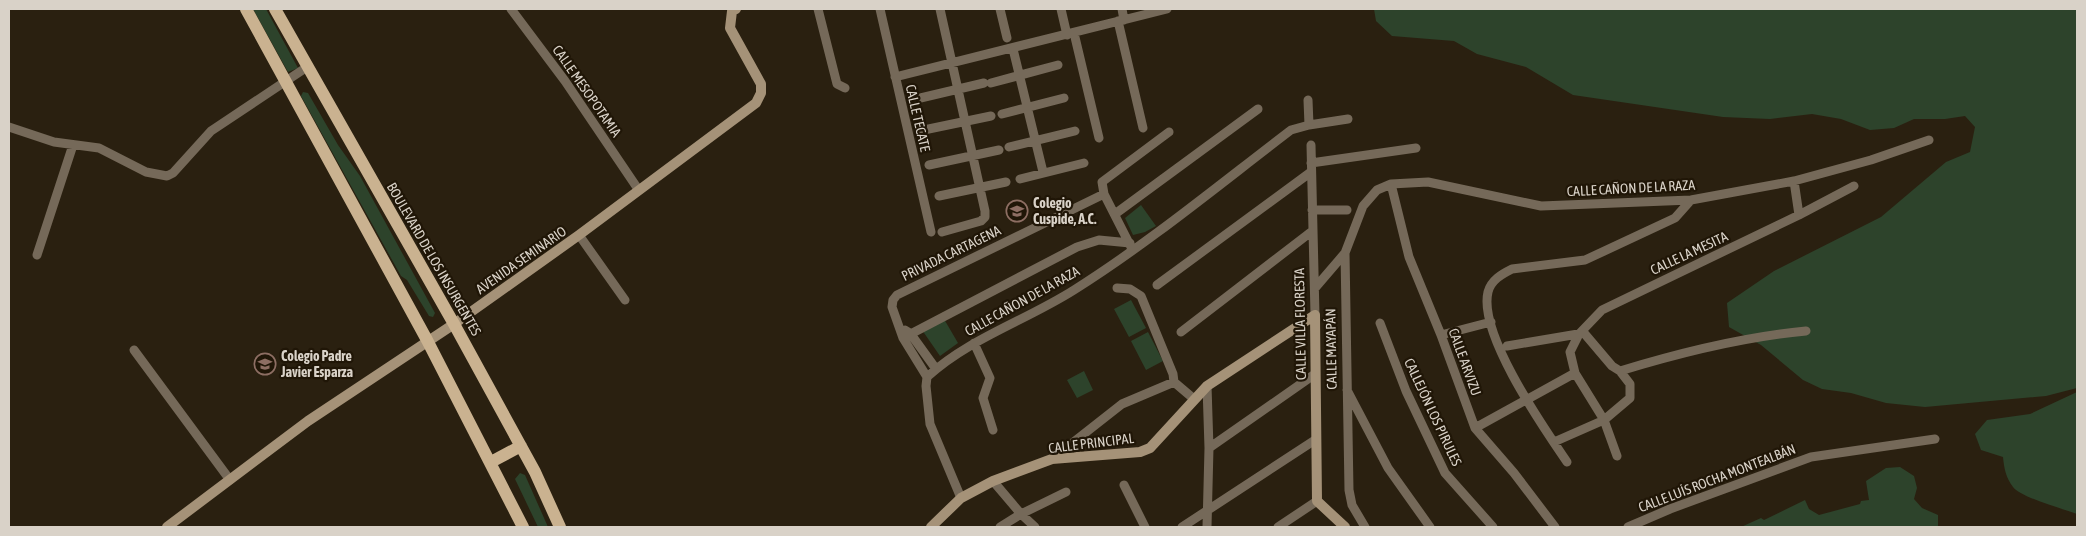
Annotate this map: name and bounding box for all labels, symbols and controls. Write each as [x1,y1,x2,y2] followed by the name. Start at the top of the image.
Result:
[549,42,625,140] street label: CALLE MESOPOTAMIA
[902,83,934,153] street label: CALLE TECATE
[1566,177,1696,199] street label: CALLE CAÑON DE LA RAZA
[384,180,484,338] street label: BOULEVARD DE LOS INSURGENTES
[1033,195,1097,227] place label: Colegio Cuspide, A.C.
[1005,199,1029,223] school or university icon: Colegio Cuspide, A.C.
[899,222,1003,284] street label: PRIVADA CARTAGENA
[473,223,569,297] street label: AVENIDA SEMINARIO
[1648,228,1730,278] street label: CALLE LA MESITA
[962,263,1082,339] street label: CALLE CAÑON DE LA RAZA
[1291,268,1309,380] street label: CALLE VILLA FLORESTA
[1322,308,1340,390] street label: CALLE MAYAPÁN
[1445,326,1485,398] street label: CALLE ARVIZU
[280,348,354,380] place label: Colegio Padre Javier Esparza
[253,352,277,376] school or university icon: Colegio Padre Javier Esparza
[1401,356,1465,468] street label: CALLEJÓN LOS PIRULES
[1047,430,1135,456] street label: CALLE PRINCIPAL
[1636,441,1798,515] street label: CALLE LUÍS ROCHA MONTEALBÁN

